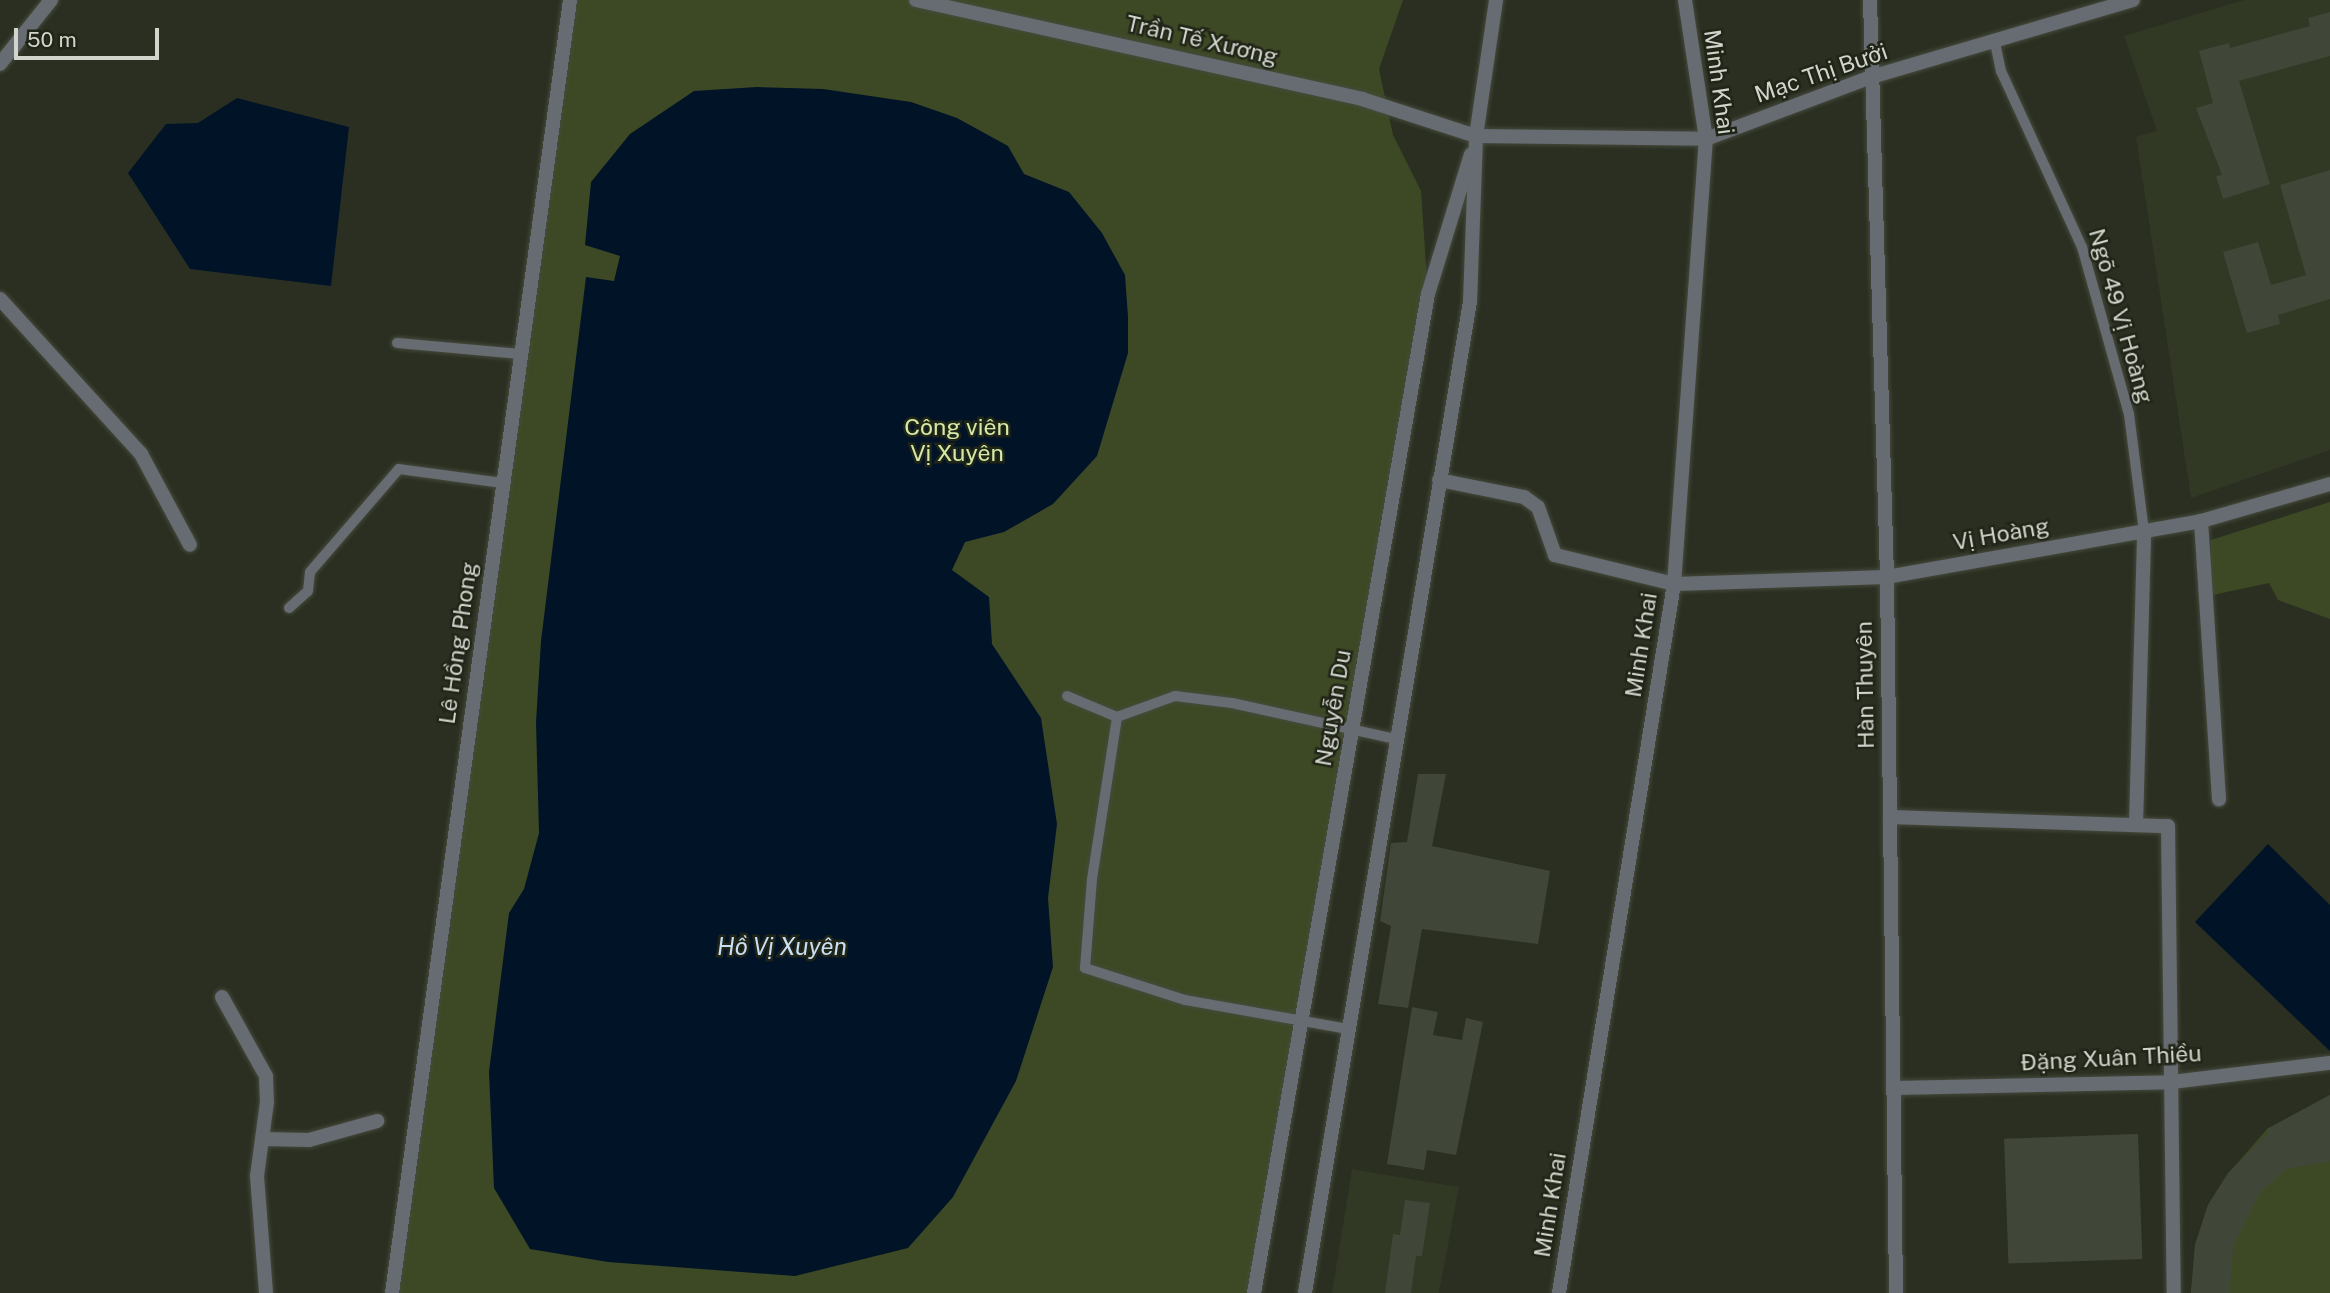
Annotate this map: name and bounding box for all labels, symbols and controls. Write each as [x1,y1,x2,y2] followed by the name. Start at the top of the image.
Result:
[1123,9,1281,71] street label: Trần Tế Xương
[18,14,163,58] scale bar
[27,27,77,52] text: 50 m
[1698,28,1740,136] street label: Minh Khai
[1751,37,1891,109] street label: Mạc Thị Bưởi
[2083,225,2159,407] street label: Ngõ 49 Vị Hoàng
[904,413,1010,467] park label: Công viên Vị Xuyên
[1951,512,2051,556] street label: Vị Hoàng
[433,560,483,726] street label: Lê Hồng Phong
[1619,591,1663,699] street label: Minh Khai
[1850,621,1880,749] street label: Hàn Thuyên
[1309,648,1357,768] street label: Nguyễn Du
[717,933,847,961] water label: Hồ Vị Xuyên
[2020,1039,2202,1077] street label: Đặng Xuân Thiều
[1528,1151,1572,1259] street label: Minh Khai

